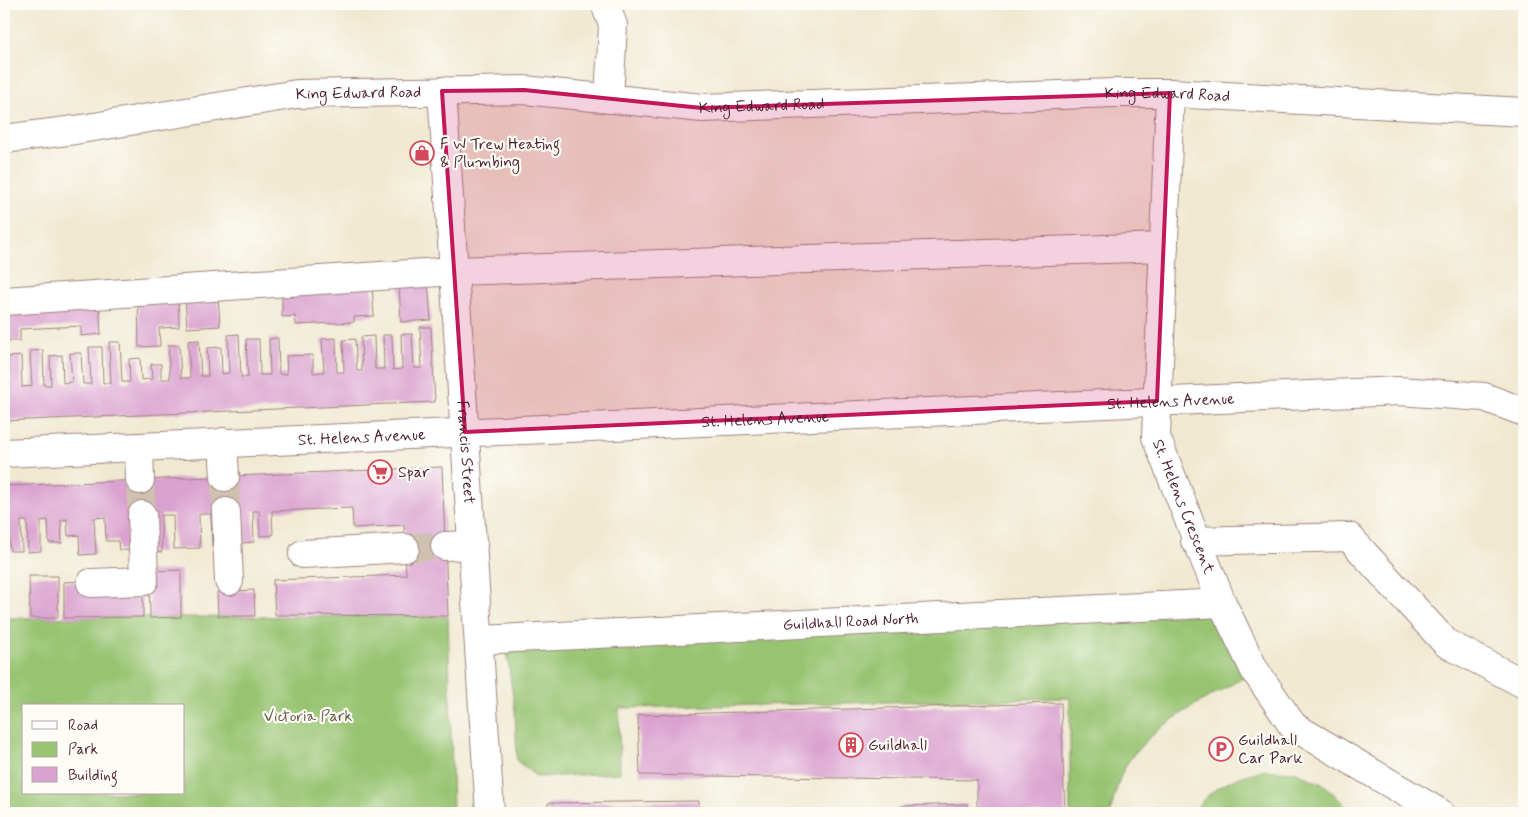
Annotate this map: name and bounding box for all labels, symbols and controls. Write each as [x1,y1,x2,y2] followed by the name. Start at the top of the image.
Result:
[296,81,422,105] street label: King Edward Road
[1104,82,1231,107] street label: King Edward Road
[698,93,825,119] street label: King Edward Road
[440,134,560,174] place label: F W Trew Heating & Plumbing
[409,140,435,166] shop icon: F W Trew Heating & Plumbing
[1107,388,1236,414] street label: St. Helens Avenue
[452,400,480,505] street label: Francis Street
[701,406,830,432] street label: St. Helens Avenue
[297,424,426,450] street label: St. Helens Avenue
[1147,436,1220,577] street label: St. Helens Crescent
[367,459,393,485] supermarket icon: Spar
[398,462,430,483] place label: Spar
[782,608,919,635] street label: Guildhall Road North
[22,704,185,794] legend
[264,706,352,727] park label: Victoria Park
[68,716,98,736] text: Road
[1238,730,1303,769] place label: Guildhall Car Park
[838,732,864,758] building icon: Guildhall
[868,735,927,756] place label: Guildhall
[1208,736,1234,762] parking icon: Guildhall Car Park
[68,740,98,760] text: Park
[68,766,118,787] text: Building

